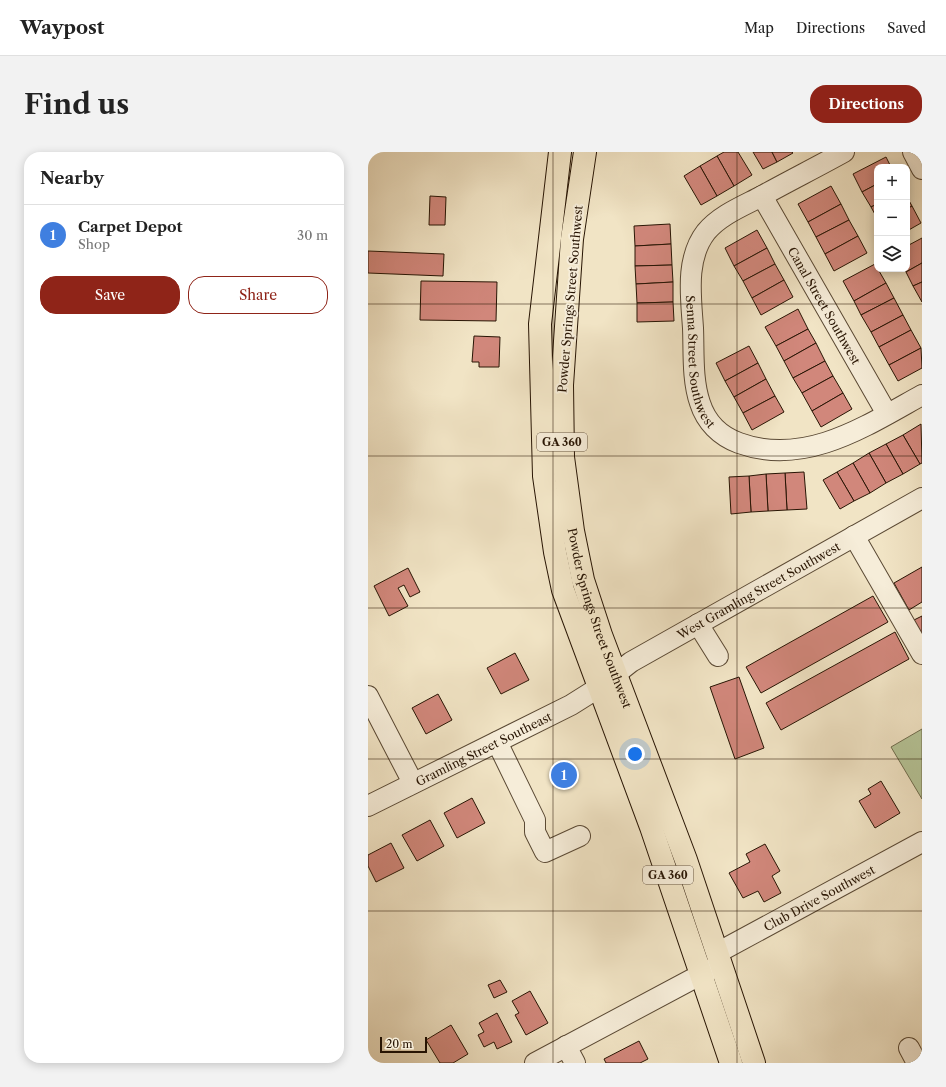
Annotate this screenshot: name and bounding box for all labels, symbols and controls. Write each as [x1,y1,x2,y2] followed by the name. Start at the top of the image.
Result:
[20,16,104,39] text: Waypost
[744,19,774,37] text: Map
[796,19,865,37] text: Directions
[887,19,926,37] text: Saved
[810,85,922,123] button: Directions
[24,87,129,121] text: Find us
[874,164,910,272] map controls
[874,164,910,200] button: +
[40,168,104,188] text: Nearby
[874,200,910,236] button: −
[554,204,586,393] street label: Powder Springs Street Southwest
[78,217,183,236] text: Carpet Depot
[50,227,56,243] text: 1
[297,227,328,243] text: 30 m
[78,236,110,252] text: Shop
[874,236,910,272] button: layers
[785,244,865,367] street label: Canal Street Southwest
[40,276,180,314] button: Save
[188,276,328,314] button: Share
[683,295,719,431] street label: Senna Street Southwest
[537,433,587,451] road number: GA 360
[565,526,636,711] street label: Powder Springs Street Southwest
[674,538,843,642] street label: West Gramling Street Southwest
[413,708,555,789] street label: Gramling Street Southeast
[625,744,645,764] your location
[551,760,577,790] pin: 1
[761,861,878,934] street label: Club Drive Southwest
[643,866,693,884] road number: GA 360
[380,1035,427,1054] scale bar
[386,1037,412,1051] text: 20 m

